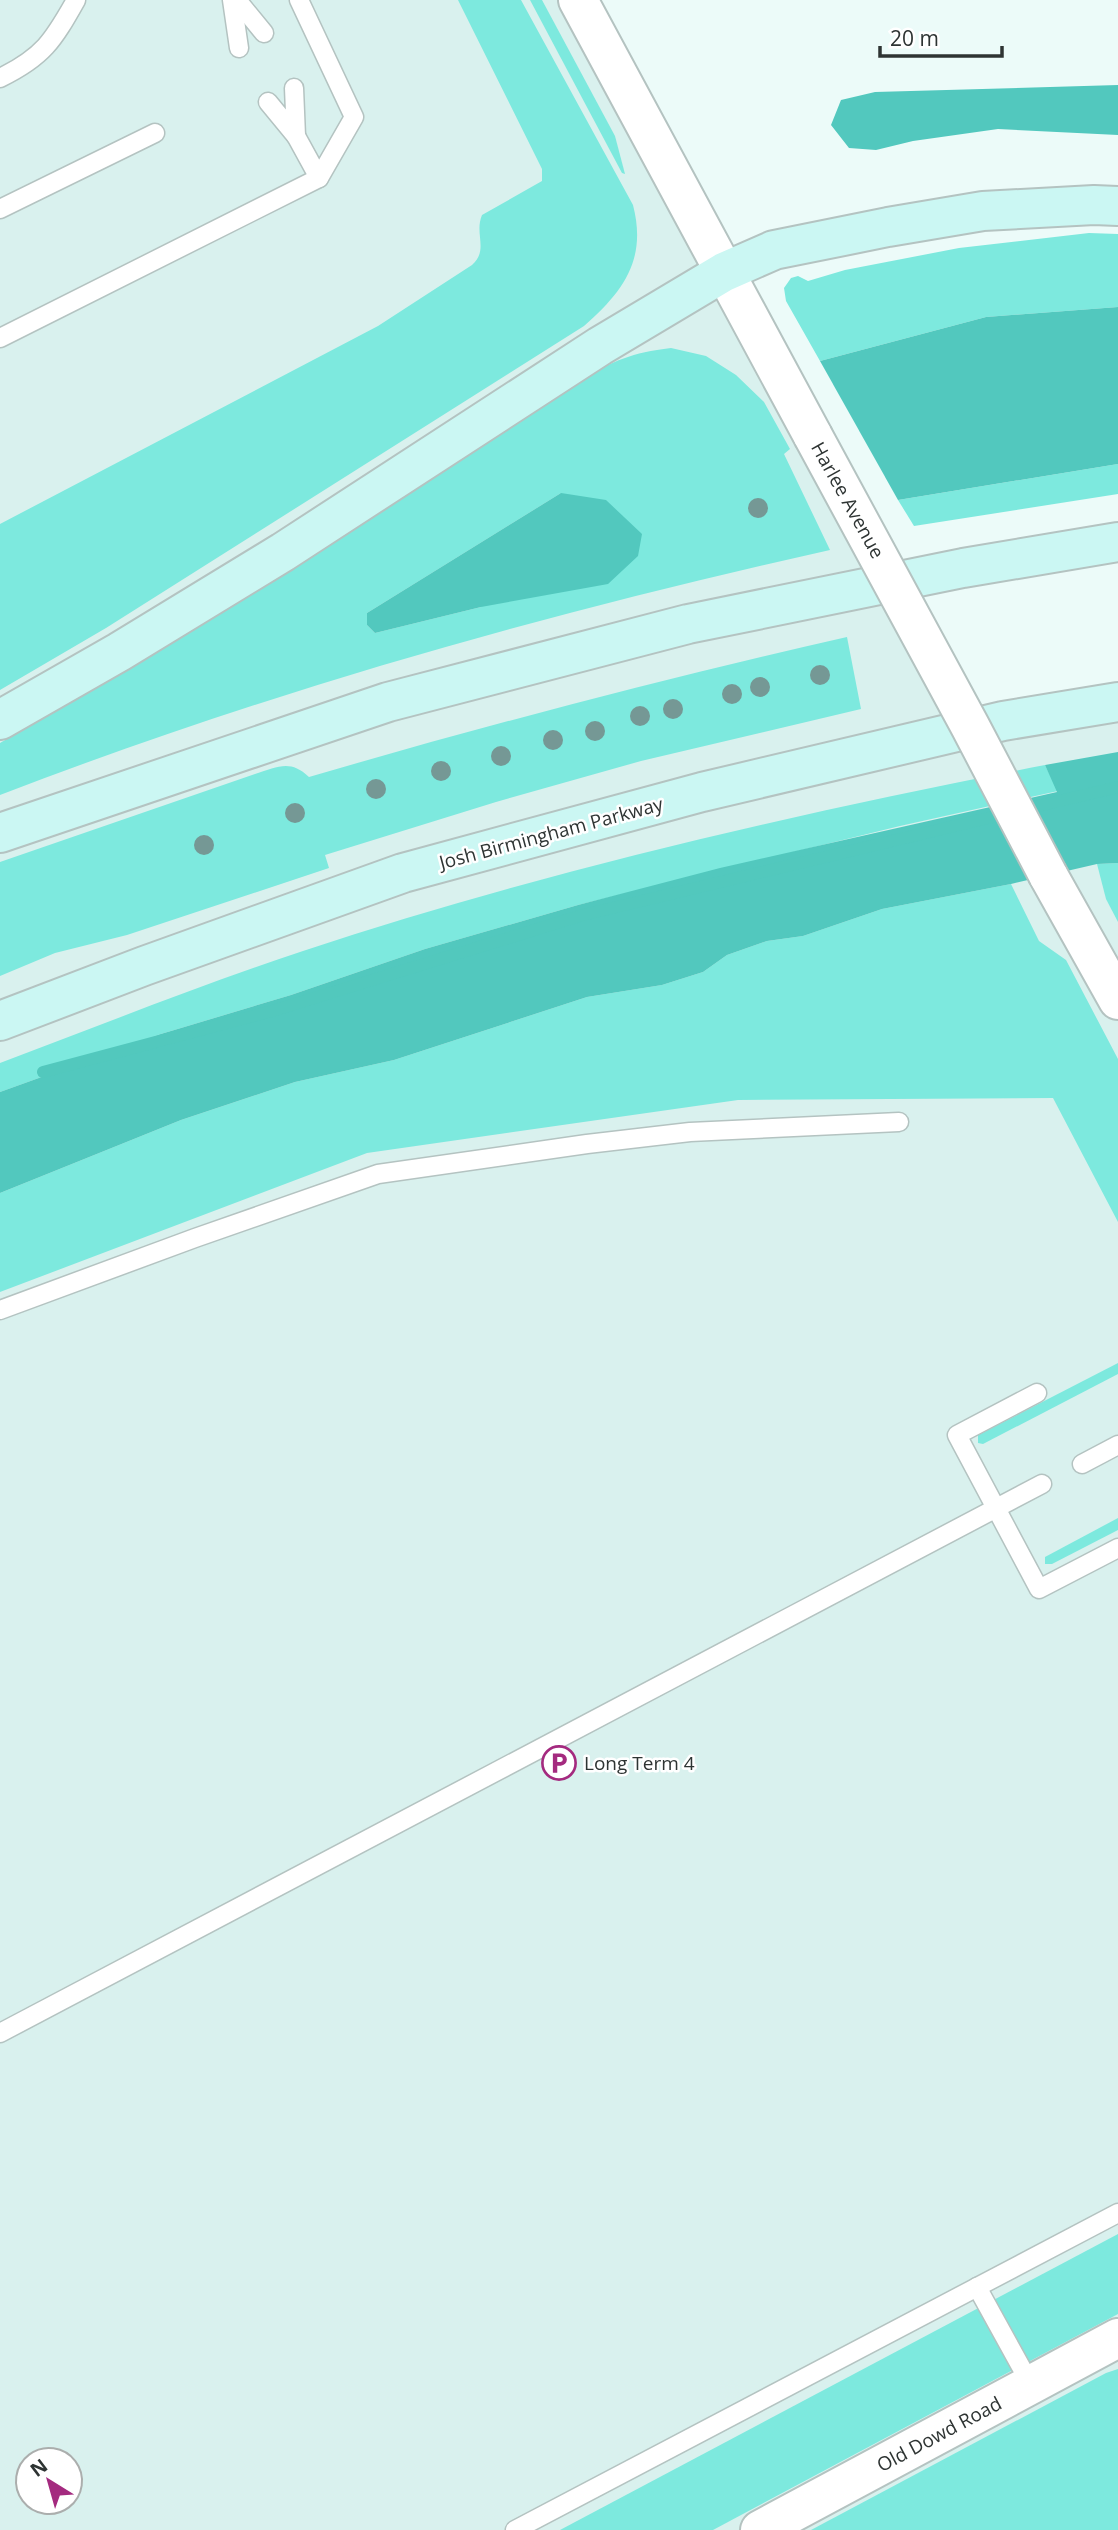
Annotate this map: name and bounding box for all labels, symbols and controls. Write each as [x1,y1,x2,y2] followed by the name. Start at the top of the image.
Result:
[880,14,1002,58] scale bar
[890,24,939,52] text: 20 m
[805,437,891,563] street label: Harlee Avenue
[434,790,666,876] street label: Josh Birmingham Parkway
[540,1744,578,1782] parking icon: Long Term 4
[584,1750,695,1776] place label: Long Term 4
[872,2390,1006,2478] street label: Old Dowd Road
[14,2446,84,2516] north arrow
[25,2452,53,2482] text: N

